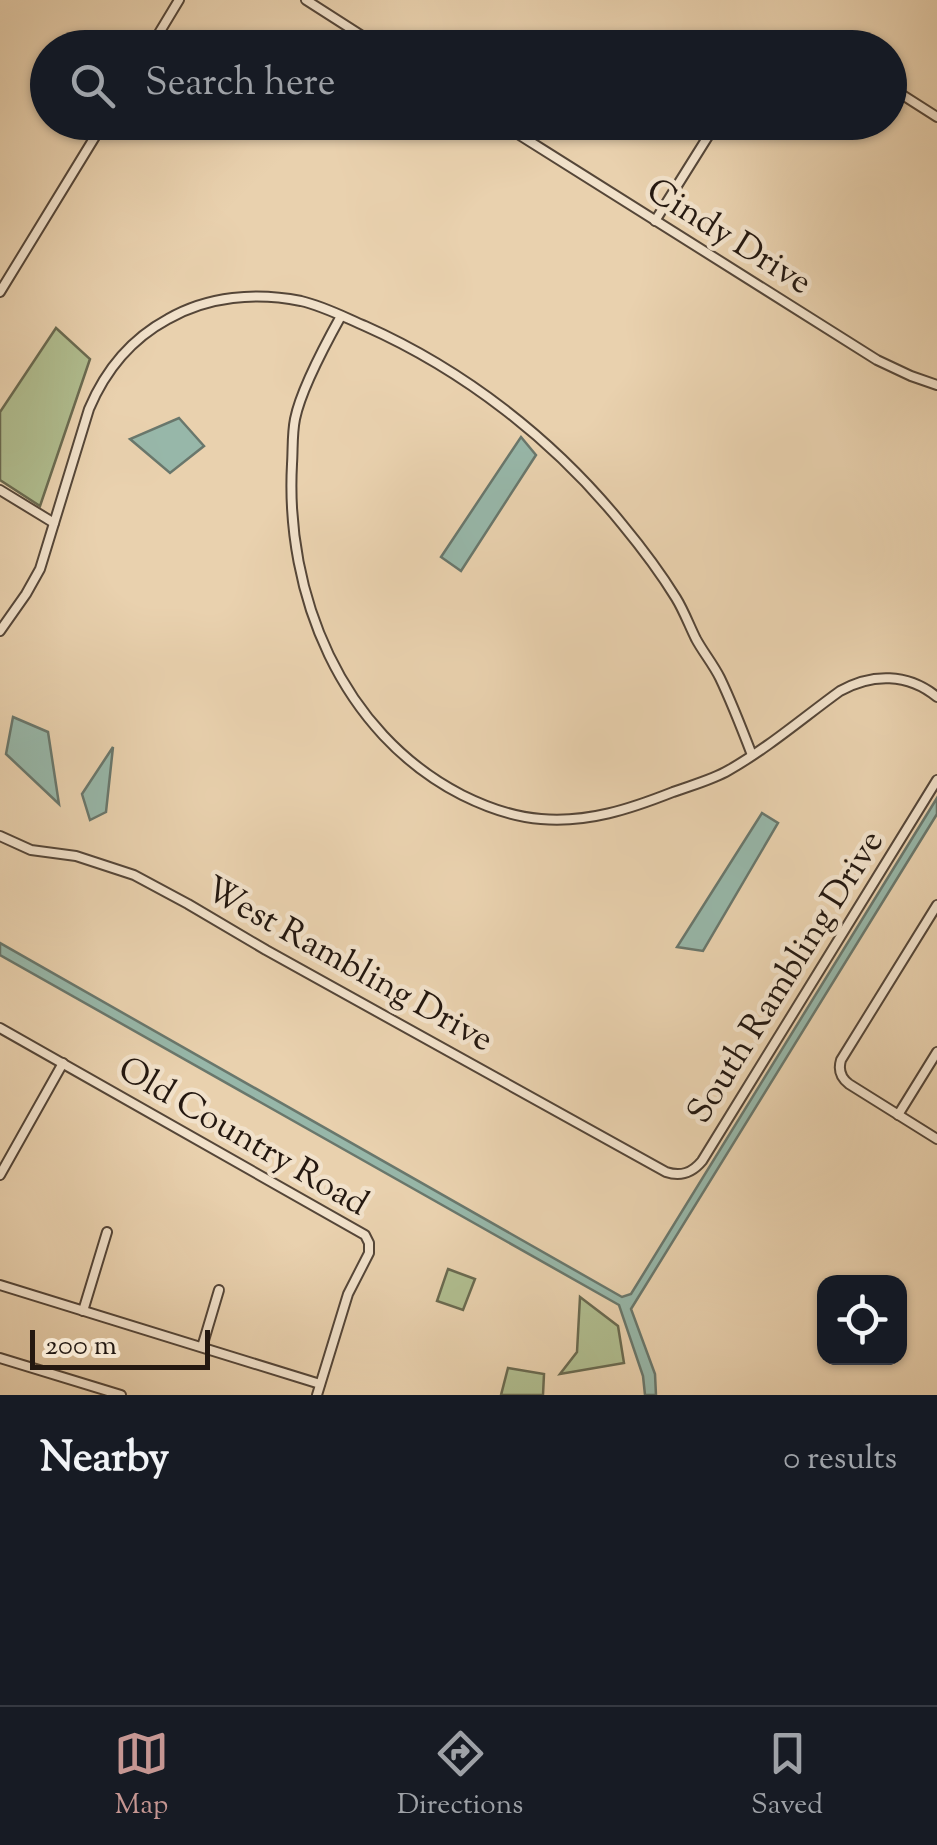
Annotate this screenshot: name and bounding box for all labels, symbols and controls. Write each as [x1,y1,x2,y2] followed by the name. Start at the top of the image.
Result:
[30,30,907,140] search box
[65,58,120,113] icon: search
[145,58,336,112] text: Search here
[636,167,821,309] street label: Cindy Drive
[676,821,898,1135] street label: South Rambling Drive
[195,866,502,1067] street label: West Rambling Drive
[107,1045,377,1231] street label: Old Country Road
[817,1275,907,1365] map controls
[817,1275,907,1365] button: locate
[30,1325,210,1370] scale bar
[45,1327,117,1367] text: 200 m
[40,1430,169,1490] text: Nearby
[783,1437,897,1483] text: 0 results
[114,1726,169,1826] tab: Map
[397,1726,523,1826] tab: Directions
[751,1726,823,1826] tab: Saved

